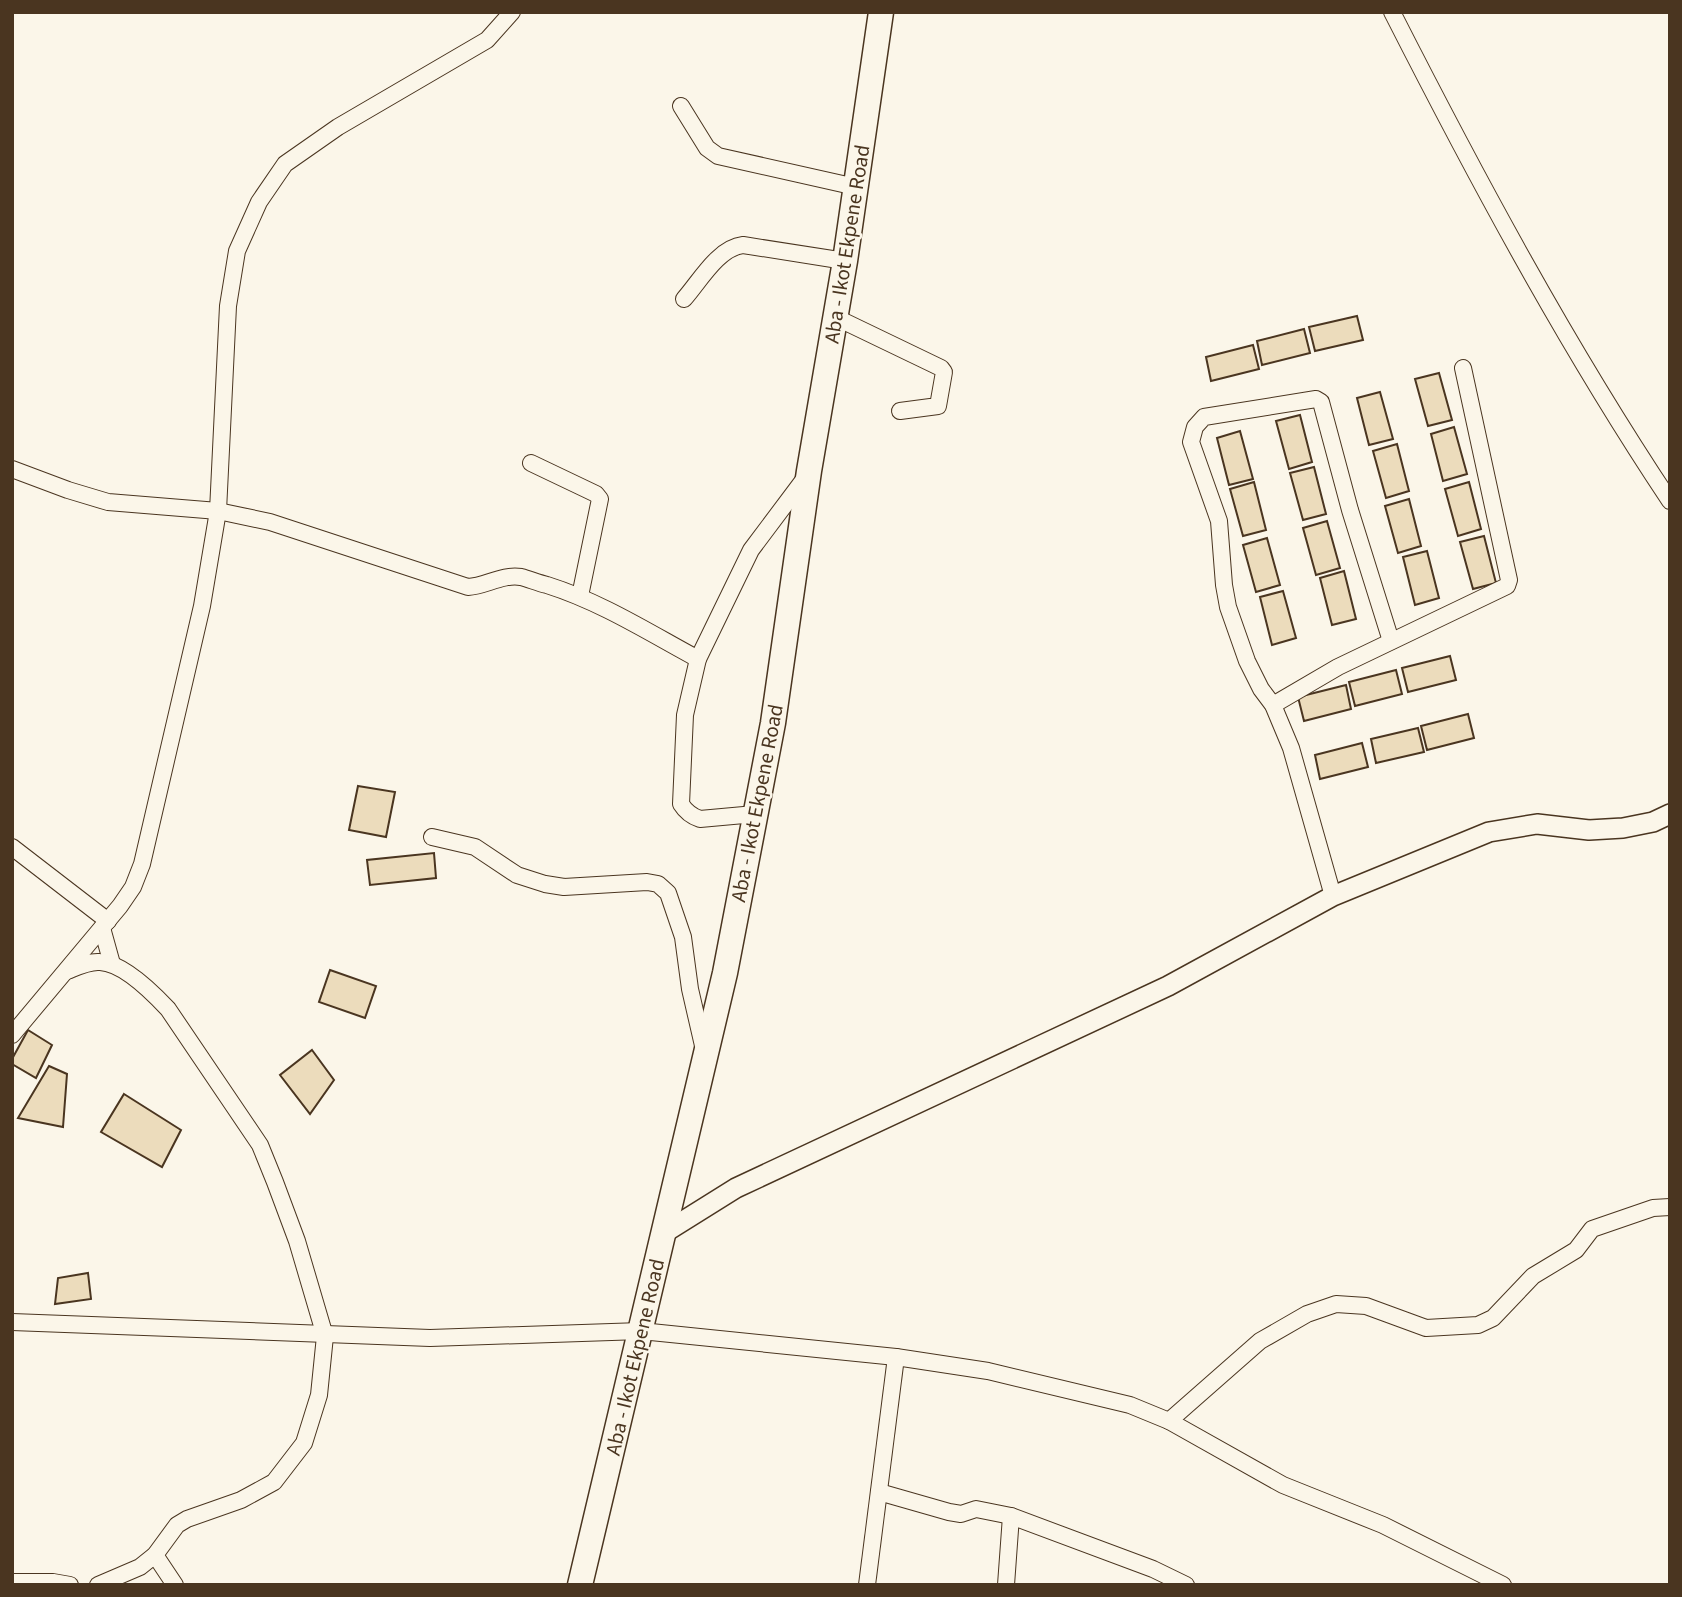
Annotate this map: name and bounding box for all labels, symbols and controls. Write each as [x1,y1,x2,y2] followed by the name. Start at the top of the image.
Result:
[816,142,878,346] street label: Aba - Ikot Ekpene Road
[723,702,791,904] street label: Aba - Ikot Ekpene Road
[598,1256,672,1458] street label: Aba - Ikot Ekpene Road

